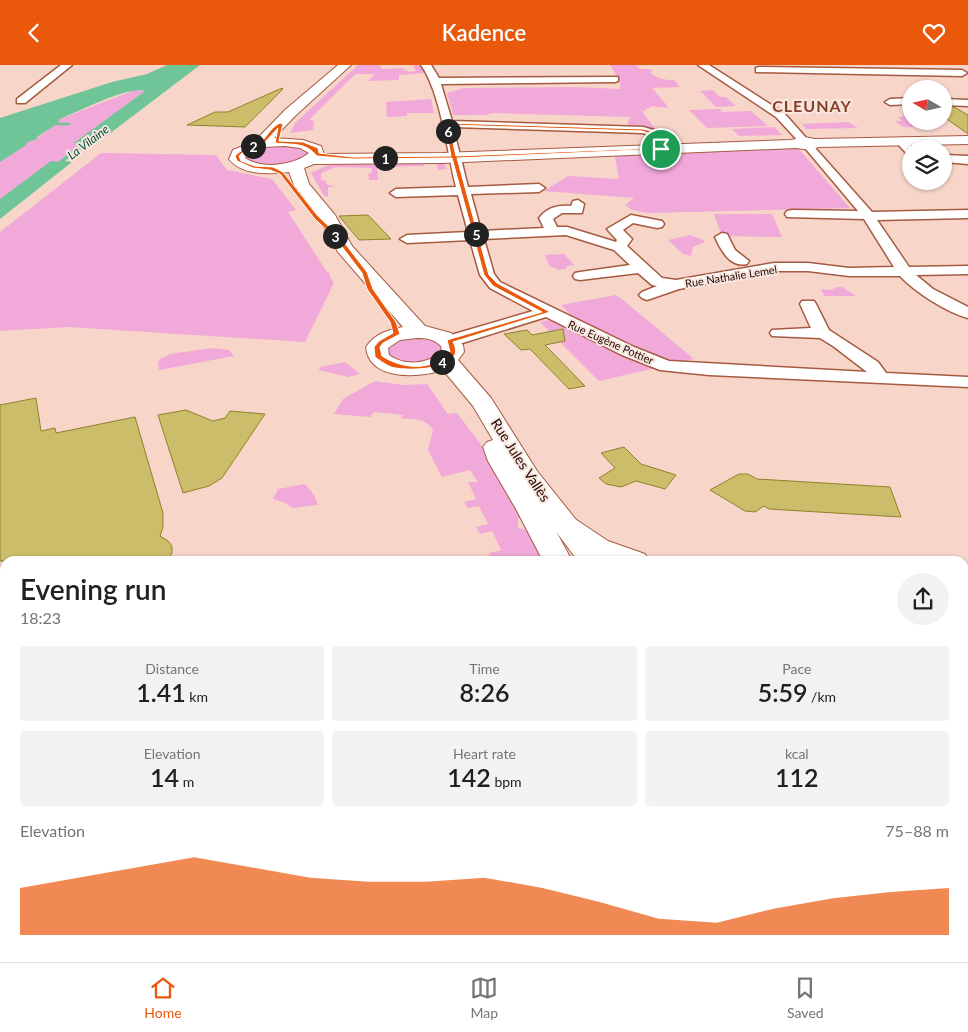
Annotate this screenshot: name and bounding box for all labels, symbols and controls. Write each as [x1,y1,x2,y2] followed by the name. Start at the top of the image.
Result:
[20,19,48,47] icon: back
[442,19,526,46] text: Kadence
[920,19,948,47] icon: heart
[902,80,952,130] north arrow
[902,80,952,190] map controls
[772,96,852,115] district label: CLEUNAY
[436,119,460,143] pin: 6
[64,121,112,162] water label: La Vilaine
[444,123,453,140] text: 6
[640,128,682,170] pin
[240,133,266,159] pin: 2
[647,135,675,163] icon: arrive
[249,138,258,155] text: 2
[902,140,952,190] button: layers
[372,145,398,171] pin: 1
[381,150,390,167] text: 1
[464,221,488,247] pin: 5
[322,223,348,249] pin: 3
[472,226,481,243] text: 5
[331,228,340,245] text: 3
[684,262,778,290] street label: Rue Nathalie Lemel
[566,317,656,367] street label: Rue Eugène Pottier
[430,349,454,375] pin: 4
[438,354,447,371] text: 4
[488,415,554,505] street label: Rue Jules Vallès
[20,572,166,606] text: Evening run
[897,573,949,625] button: share
[20,608,61,627] text: 18:23
[145,660,199,677] text: Distance
[469,660,500,677] text: Time
[782,660,811,677] text: Pace
[136,677,186,707] text: 1.41
[460,677,509,707] text: 8:26
[758,677,807,707] text: 5:59
[186,688,208,705] text: km
[807,688,836,705] text: /km
[144,745,201,762] text: Elevation
[453,745,516,762] text: Heart rate
[785,745,809,762] text: kcal
[150,762,179,792] text: 14
[447,762,491,792] text: 142
[775,762,819,792] text: 112
[179,773,194,790] text: m
[491,773,522,790] text: bpm
[20,821,85,840] text: Elevation
[885,821,949,840] text: 75–88 m
[144,974,182,1021] tab: Home
[470,974,498,1021] tab: Map
[787,974,824,1021] tab: Saved

